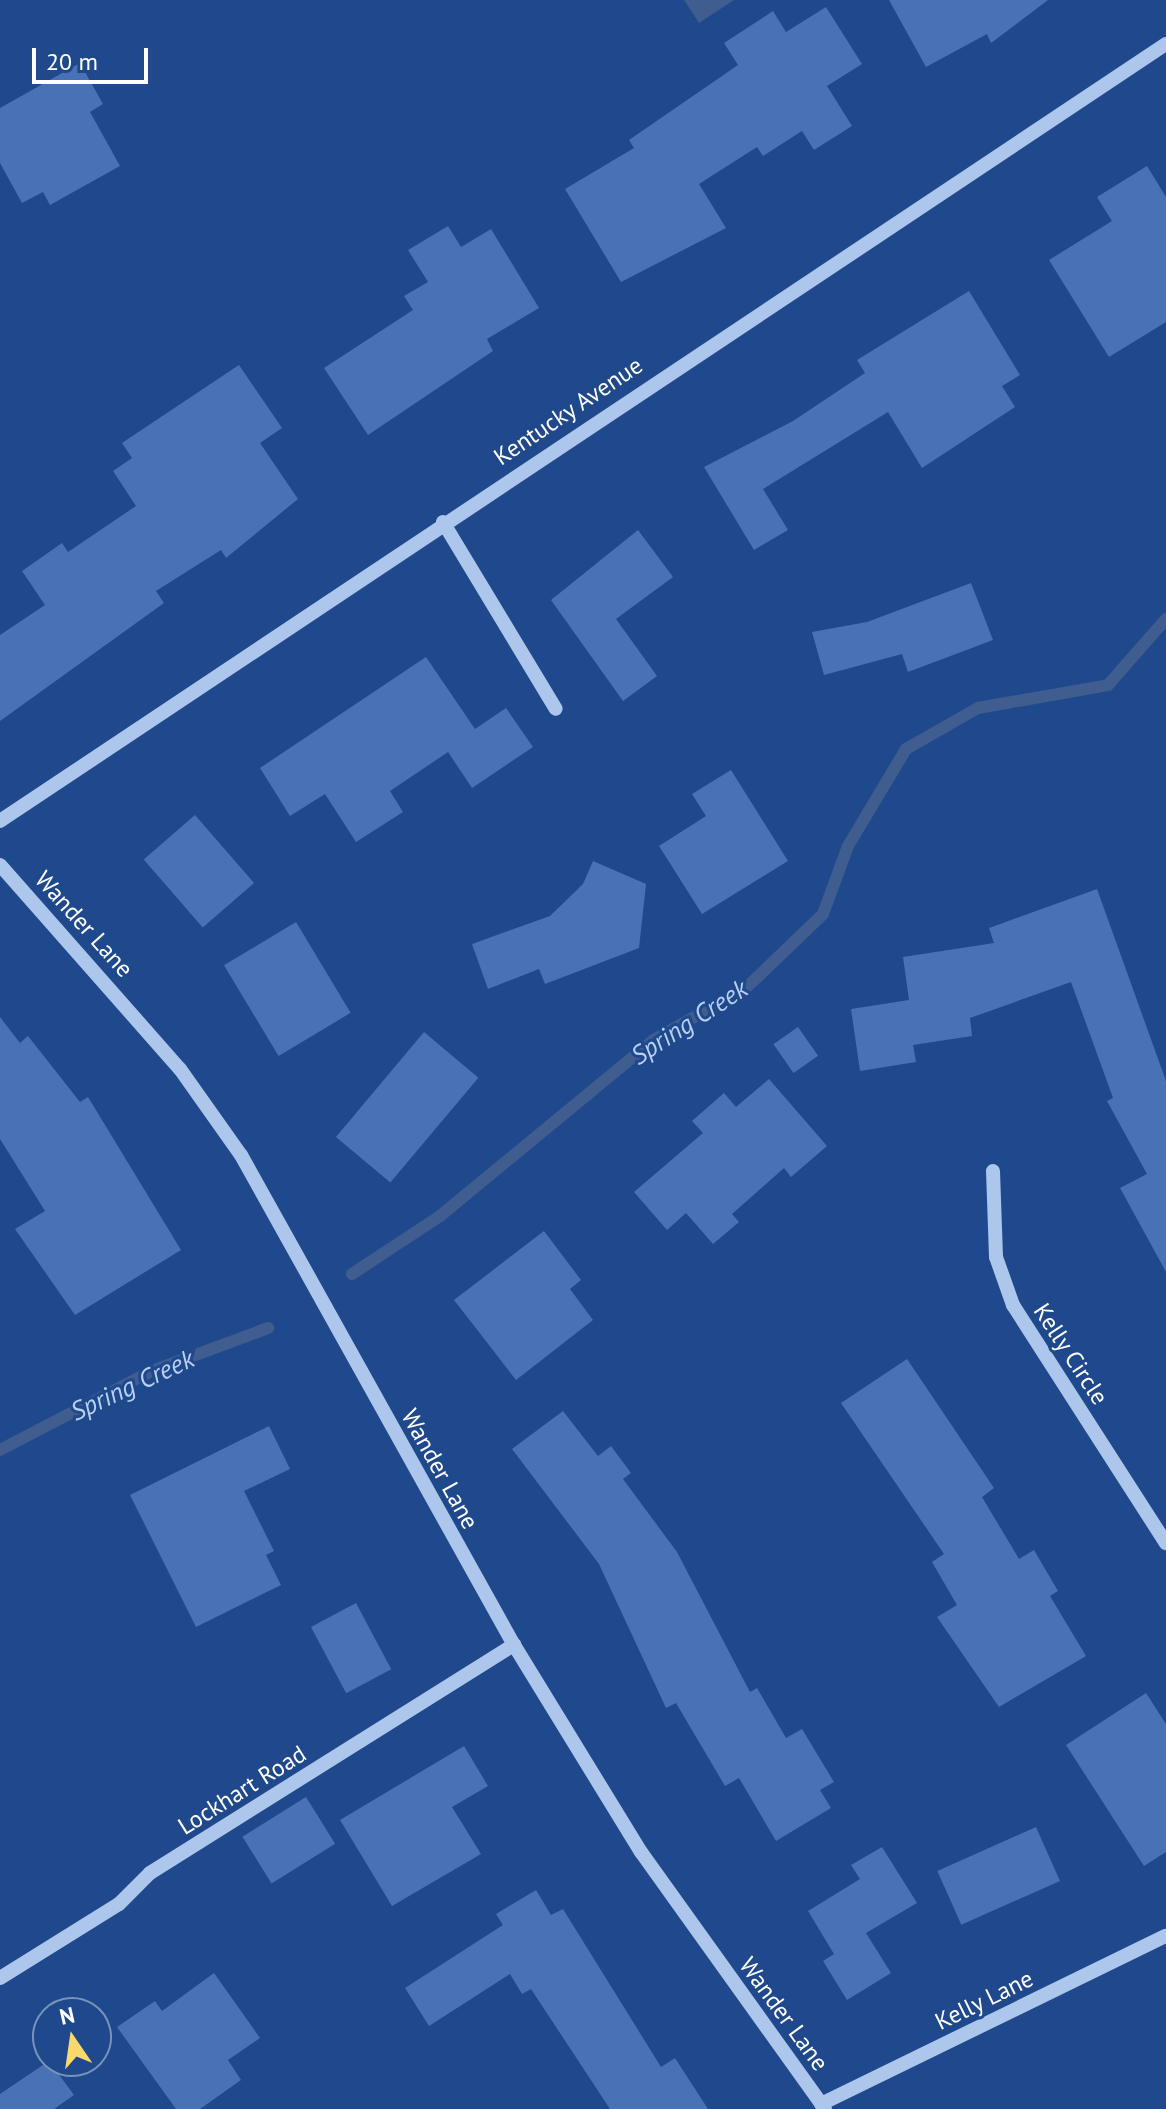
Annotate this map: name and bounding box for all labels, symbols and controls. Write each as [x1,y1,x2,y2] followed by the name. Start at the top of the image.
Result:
[36,32,152,82] scale bar
[46,46,98,77] text: 20 m
[488,350,648,472] street label: Kentucky Avenue
[29,865,139,983] street label: Wander Lane
[625,973,753,1071] water label: Spring Creek
[1027,1298,1115,1410] street label: Kelly Circle
[65,1343,199,1427] water label: Spring Creek
[395,1404,485,1534] street label: Wander Lane
[173,1739,311,1841] street label: Lockhart Road
[733,1952,835,2076] street label: Wander Lane
[930,1964,1038,2036] street label: Kelly Lane
[32,1997,112,2077] north arrow
[57,2000,77,2031] text: N

